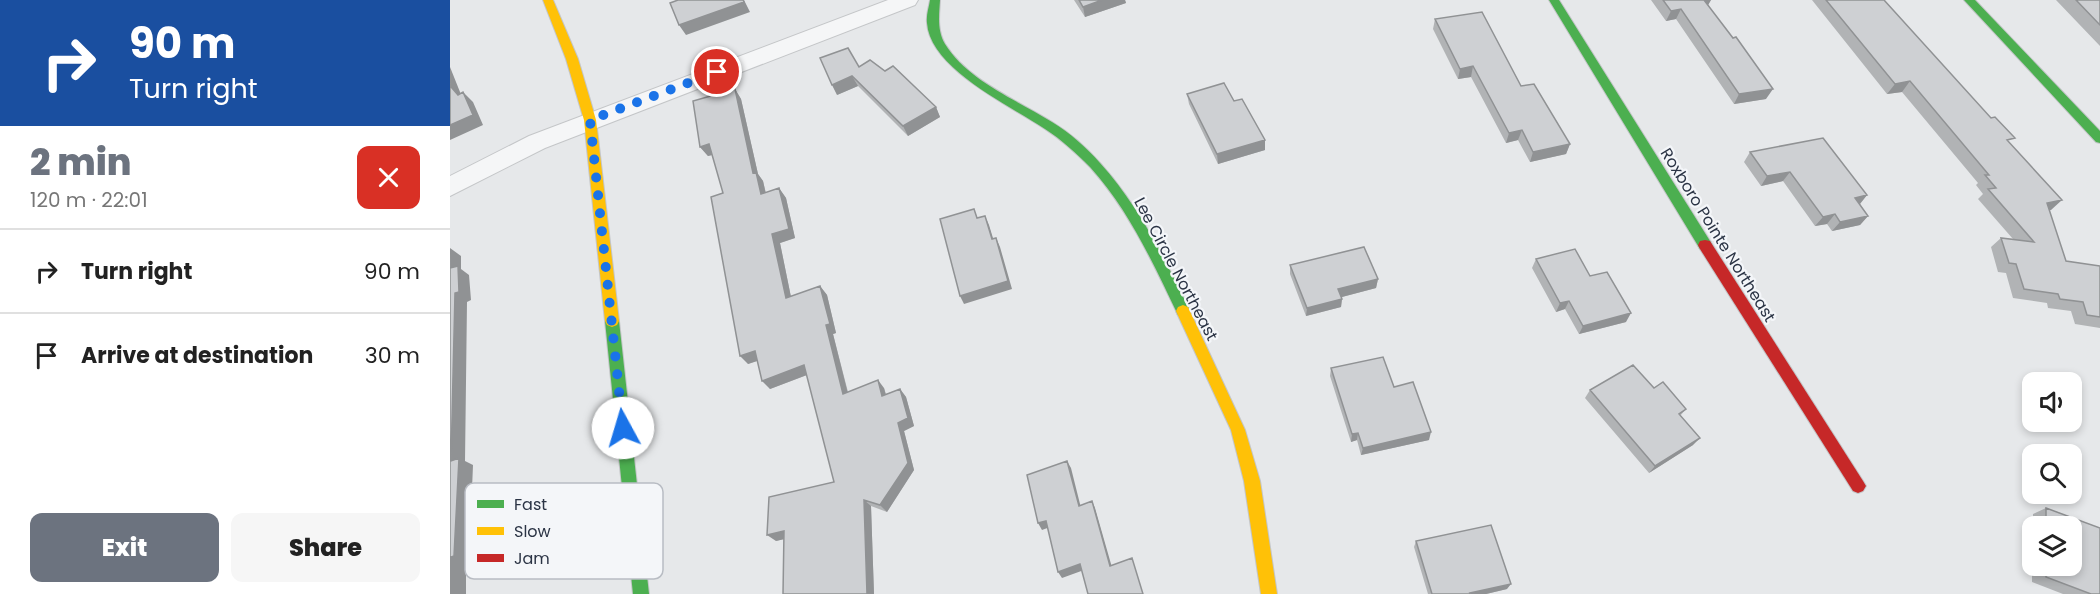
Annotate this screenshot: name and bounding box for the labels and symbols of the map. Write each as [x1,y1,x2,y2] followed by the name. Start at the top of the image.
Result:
[691,46,742,97] pin
[1655,144,1781,327] street label: Roxboro Pointe Northeast
[1128,193,1224,345] street label: Lee Circle Northeast
[591,396,655,460] position arrow
[465,483,663,579] legend
[514,493,547,516] text: Fast
[514,520,551,543] text: Slow
[514,547,550,570] text: Jam

